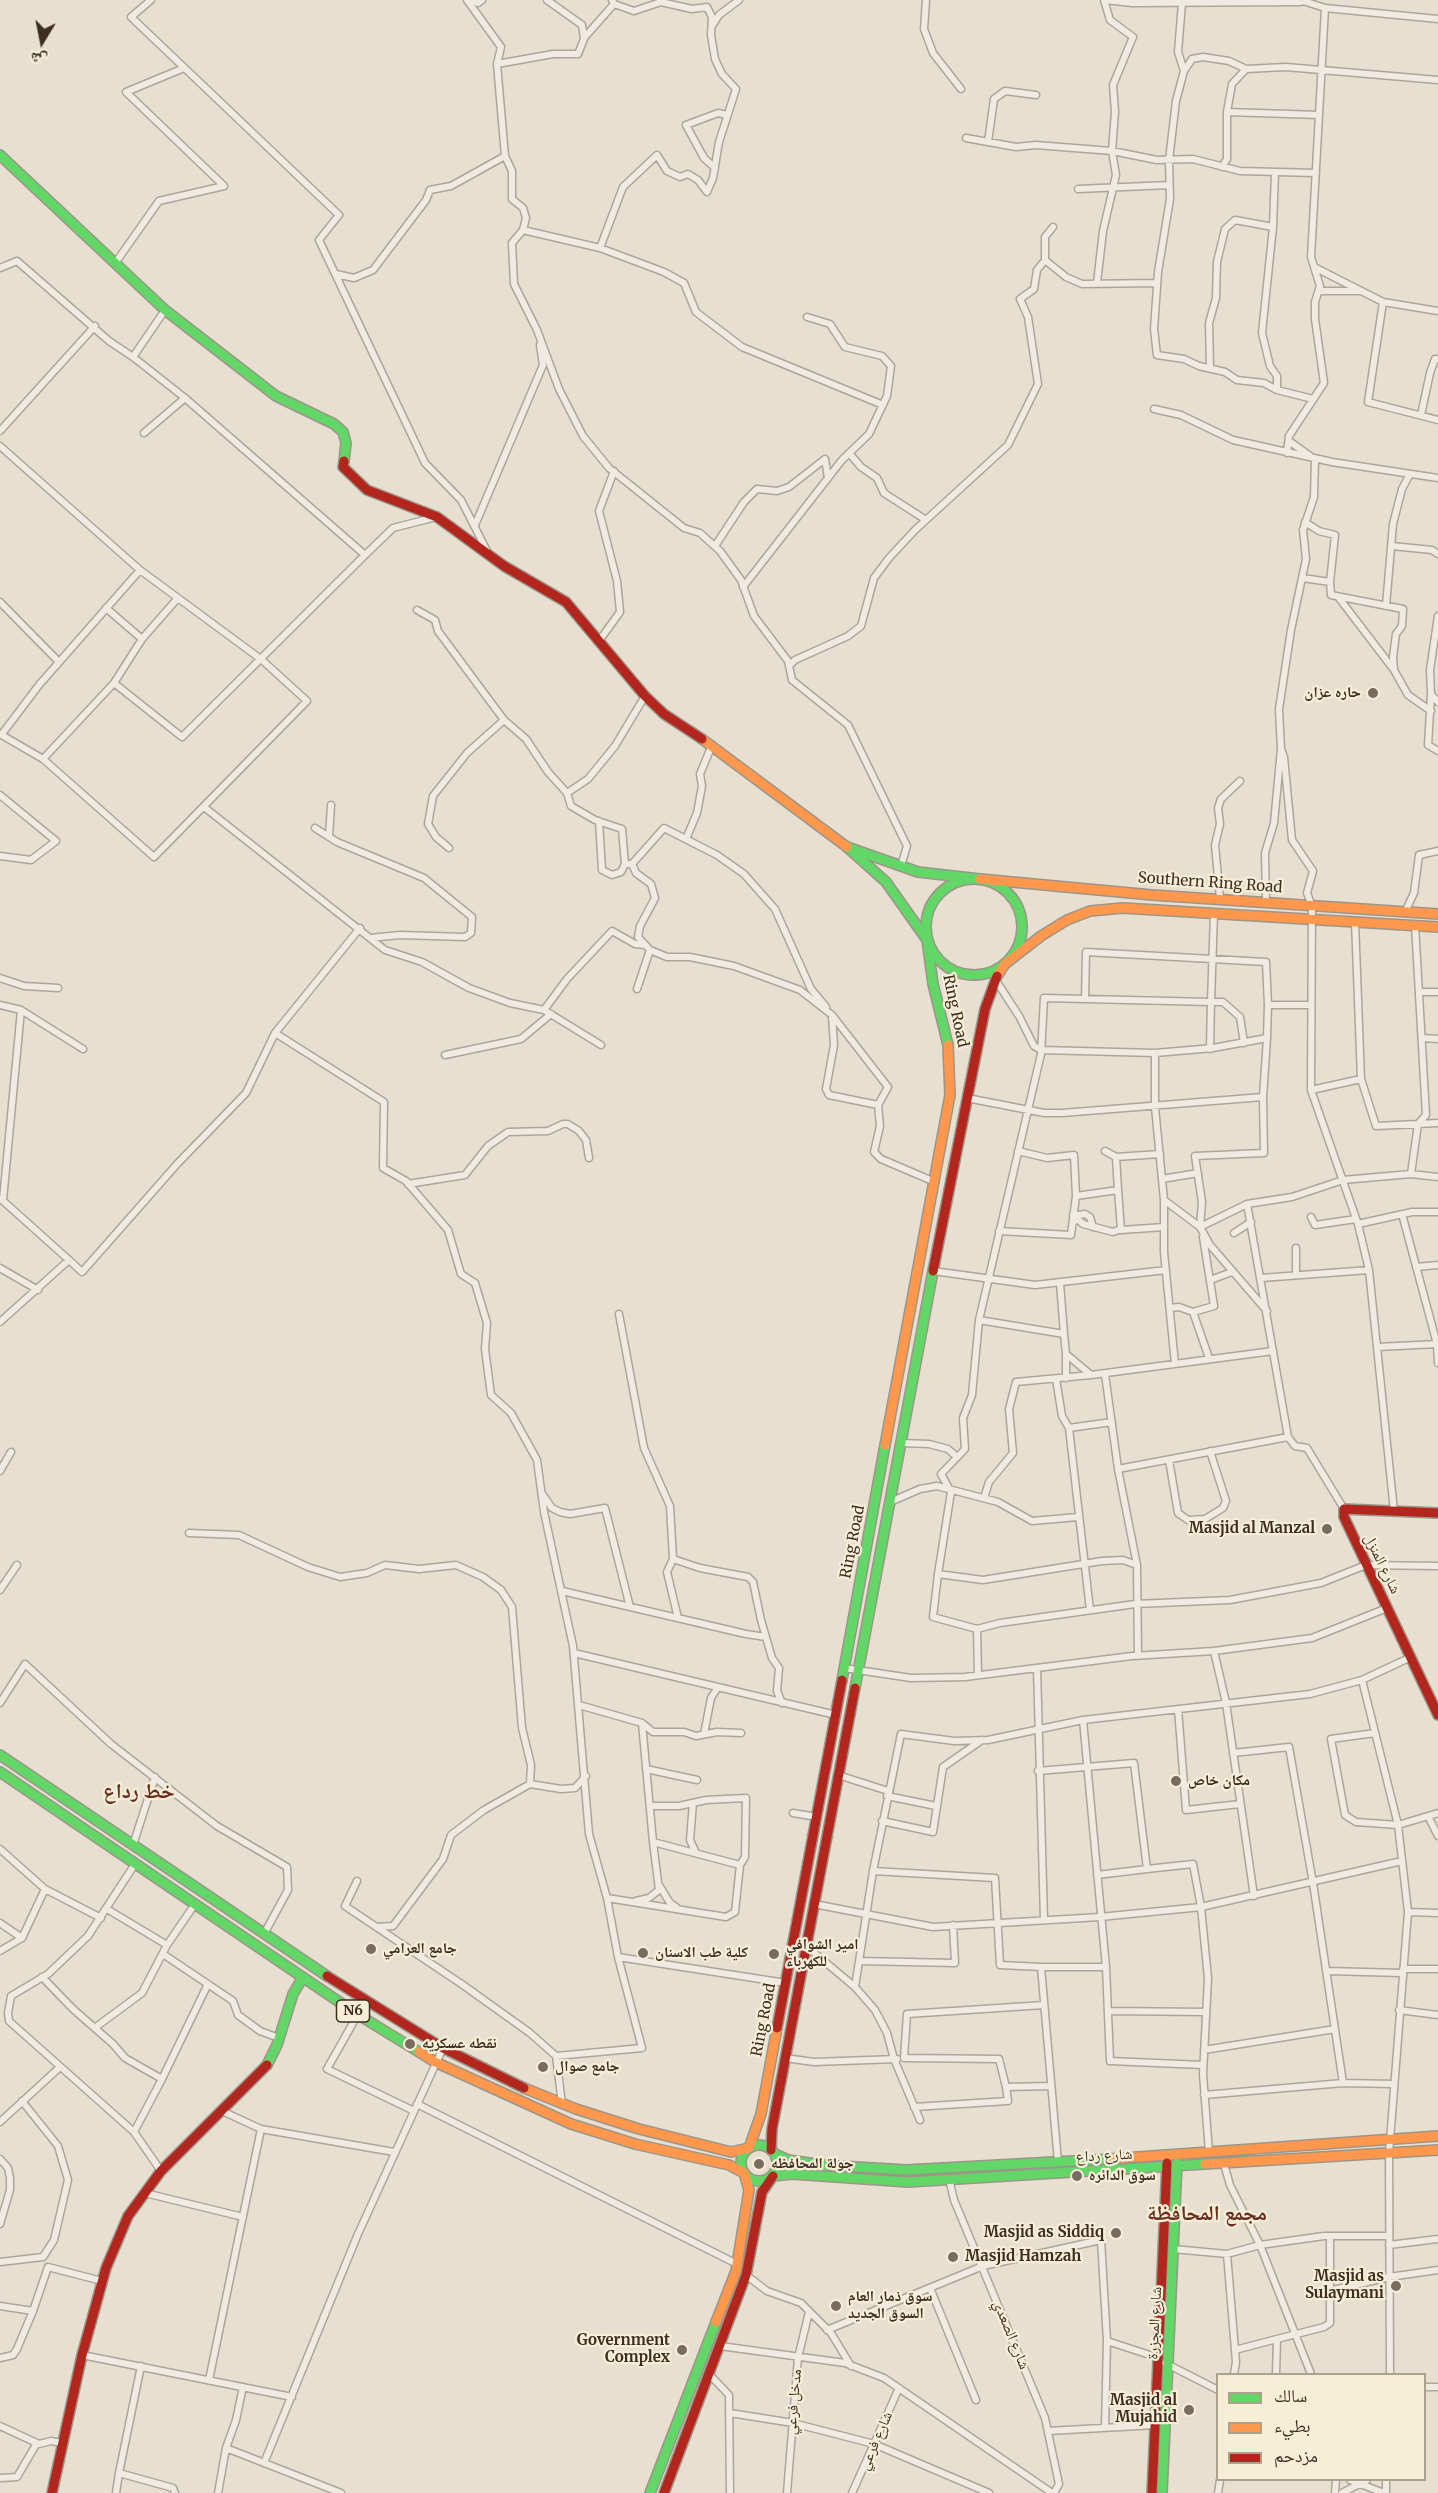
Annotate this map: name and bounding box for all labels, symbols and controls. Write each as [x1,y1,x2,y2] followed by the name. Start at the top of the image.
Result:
[12,12,72,72] north arrow
[29,48,49,71] text: ش
[1304,684,1361,702] place label: حاره عزان
[1366,686,1380,700] marker: حاره عزان
[1137,869,1283,897] street label: Southern Ring Road
[938,973,972,1049] street label: Ring Road
[837,1504,869,1580] street label: Ring Road
[1189,1520,1315,1538] place label: Masjid al Manzal
[1320,1522,1334,1536] marker: Masjid al Manzal
[1360,1531,1404,1597] street label: شارع المنزل
[1188,1772,1250,1790] place label: مكان خاص
[1169,1774,1183,1788] marker: مكان خاص
[103,1779,175,1805] district label: خط رداع
[786,1936,859,1971] place label: امير الشوافي للكهرباء
[383,1940,457,1958] place label: جامع العرامي
[364,1942,378,1956] marker: جامع العرامي
[655,1944,748,1962] place label: كلية طب الاسنان
[636,1946,650,1960] marker: كلية طب الاسنان
[767,1947,781,1961] marker: امير الشوافي للكهرباء
[748,1982,780,2058] street label: Ring Road
[336,2000,370,2022] road number: N6
[422,2035,497,2053] place label: نقطه عسكريه
[403,2037,417,2051] marker: نقطه عسكريه
[555,2058,620,2076] place label: جامع صوال
[536,2060,550,2074] marker: جامع صوال
[1075,2146,1133,2166] street label: شارع رداع
[771,2155,854,2173] place label: جولة المحافظه
[752,2157,766,2171] marker: جولة المحافظه
[1089,2167,1156,2185] place label: سوق الدائره
[1070,2169,1084,2183] marker: سوق الدائره
[1147,2201,1267,2227] district label: مجمع المحافظة
[984,2224,1104,2242] place label: Masjid as Siddiq
[1109,2226,1123,2240] marker: Masjid as Siddiq
[965,2248,1081,2266] place label: Masjid Hamzah
[946,2250,960,2264] marker: Masjid Hamzah
[1305,2268,1384,2303] place label: Masjid as Sulaymani
[1389,2279,1403,2293] marker: Masjid as Sulaymani
[1144,2286,1166,2360] street label: شارع المجزرة
[848,2288,932,2323] place label: سوق ذمار العام السوق الجديد
[989,2298,1033,2372] street label: شارع الصعدي
[829,2299,843,2313] marker: سوق ذمار العام السوق الجديد
[577,2332,670,2367] place label: Government Complex
[675,2343,689,2357] marker: Government Complex
[782,2368,806,2436] street label: مدخل فرعي
[1216,2373,1426,2481] legend
[1274,2384,1307,2407] text: سالك
[1110,2392,1177,2427] place label: Masjid al Mujahid
[1182,2403,1196,2417] marker: Masjid al Mujahid
[855,2409,897,2473] street label: شارع فرعي
[1274,2414,1311,2437] text: بطيء
[1274,2444,1318,2467] text: مزدحم

